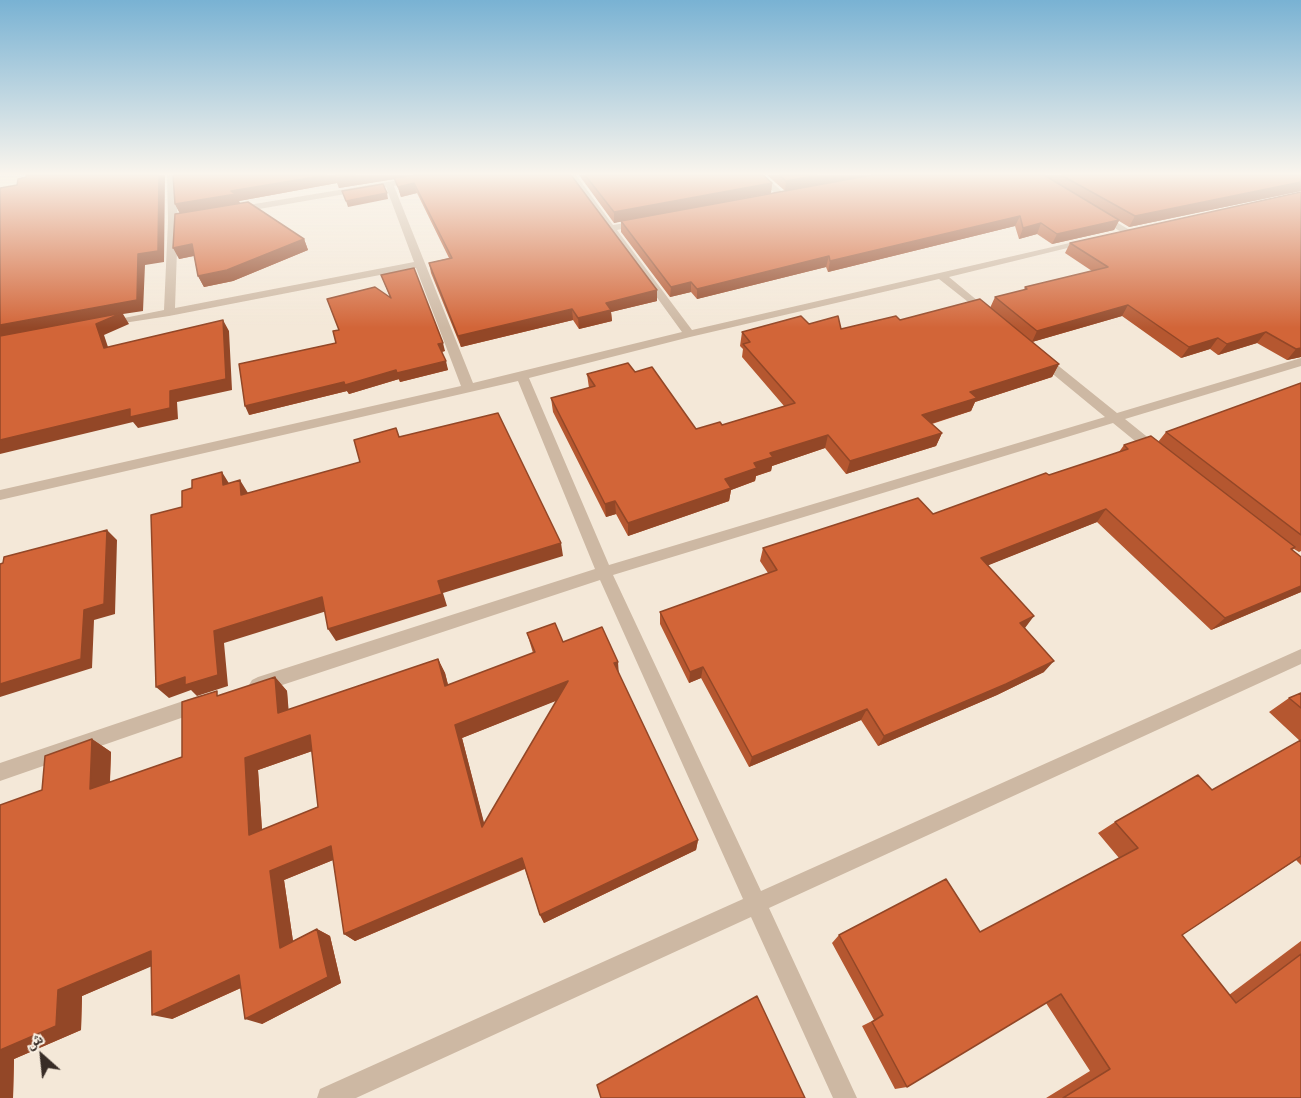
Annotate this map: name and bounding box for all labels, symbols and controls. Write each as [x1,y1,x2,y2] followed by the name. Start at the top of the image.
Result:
[12,1026,72,1086] north arrow
[22,1027,46,1053] text: ش

